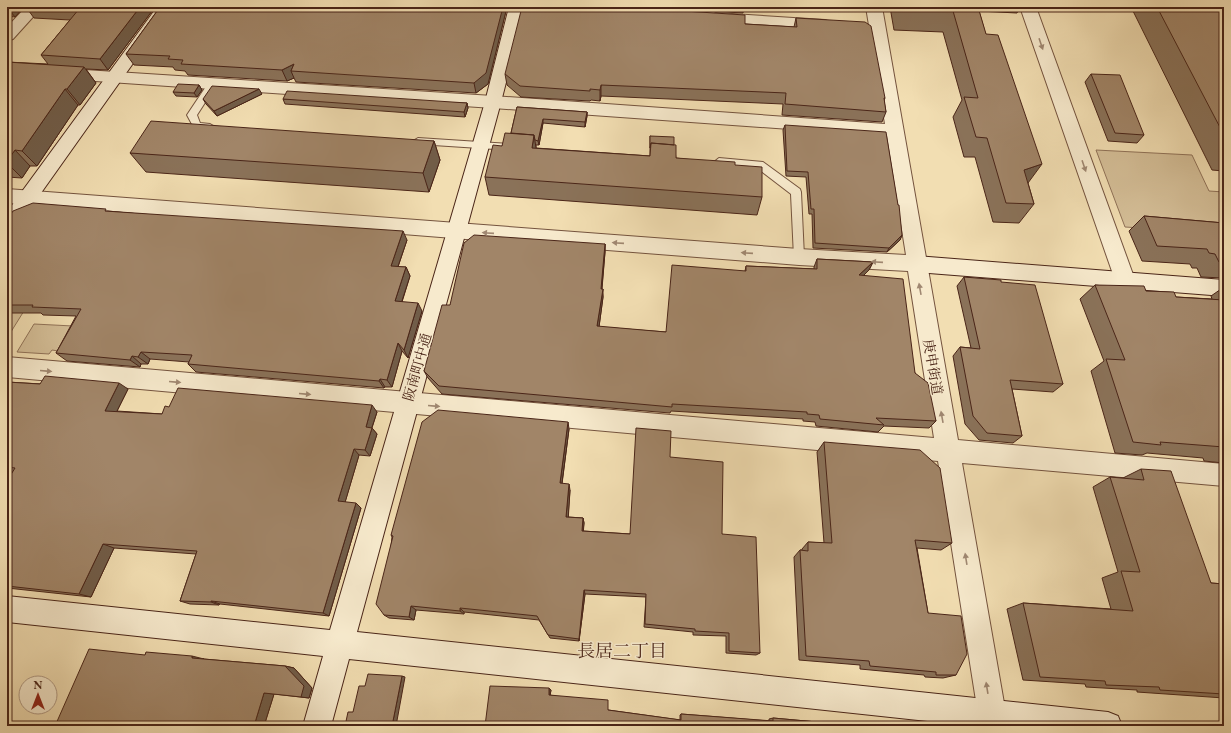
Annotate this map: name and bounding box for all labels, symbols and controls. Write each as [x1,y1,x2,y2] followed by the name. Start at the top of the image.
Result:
[1038,38,1044,50] one-way arrow
[1082,161,1088,173] one-way arrow
[482,229,494,236] one-way arrow
[612,239,624,246] one-way arrow
[741,249,753,256] one-way arrow
[871,258,883,265] one-way arrow
[917,283,923,295] one-way arrow
[399,331,435,403] street label: 阪南町中通
[919,338,947,396] street label: 庚申街道
[40,367,52,374] one-way arrow
[169,379,181,386] one-way arrow
[299,391,311,398] one-way arrow
[428,403,440,409] one-way arrow
[939,411,945,423] one-way arrow
[963,553,969,565] one-way arrow
[577,639,667,662] district label: 長居二丁目
[18,675,58,715] north arrow
[34,678,43,692] text: N
[984,681,990,694] one-way arrow

